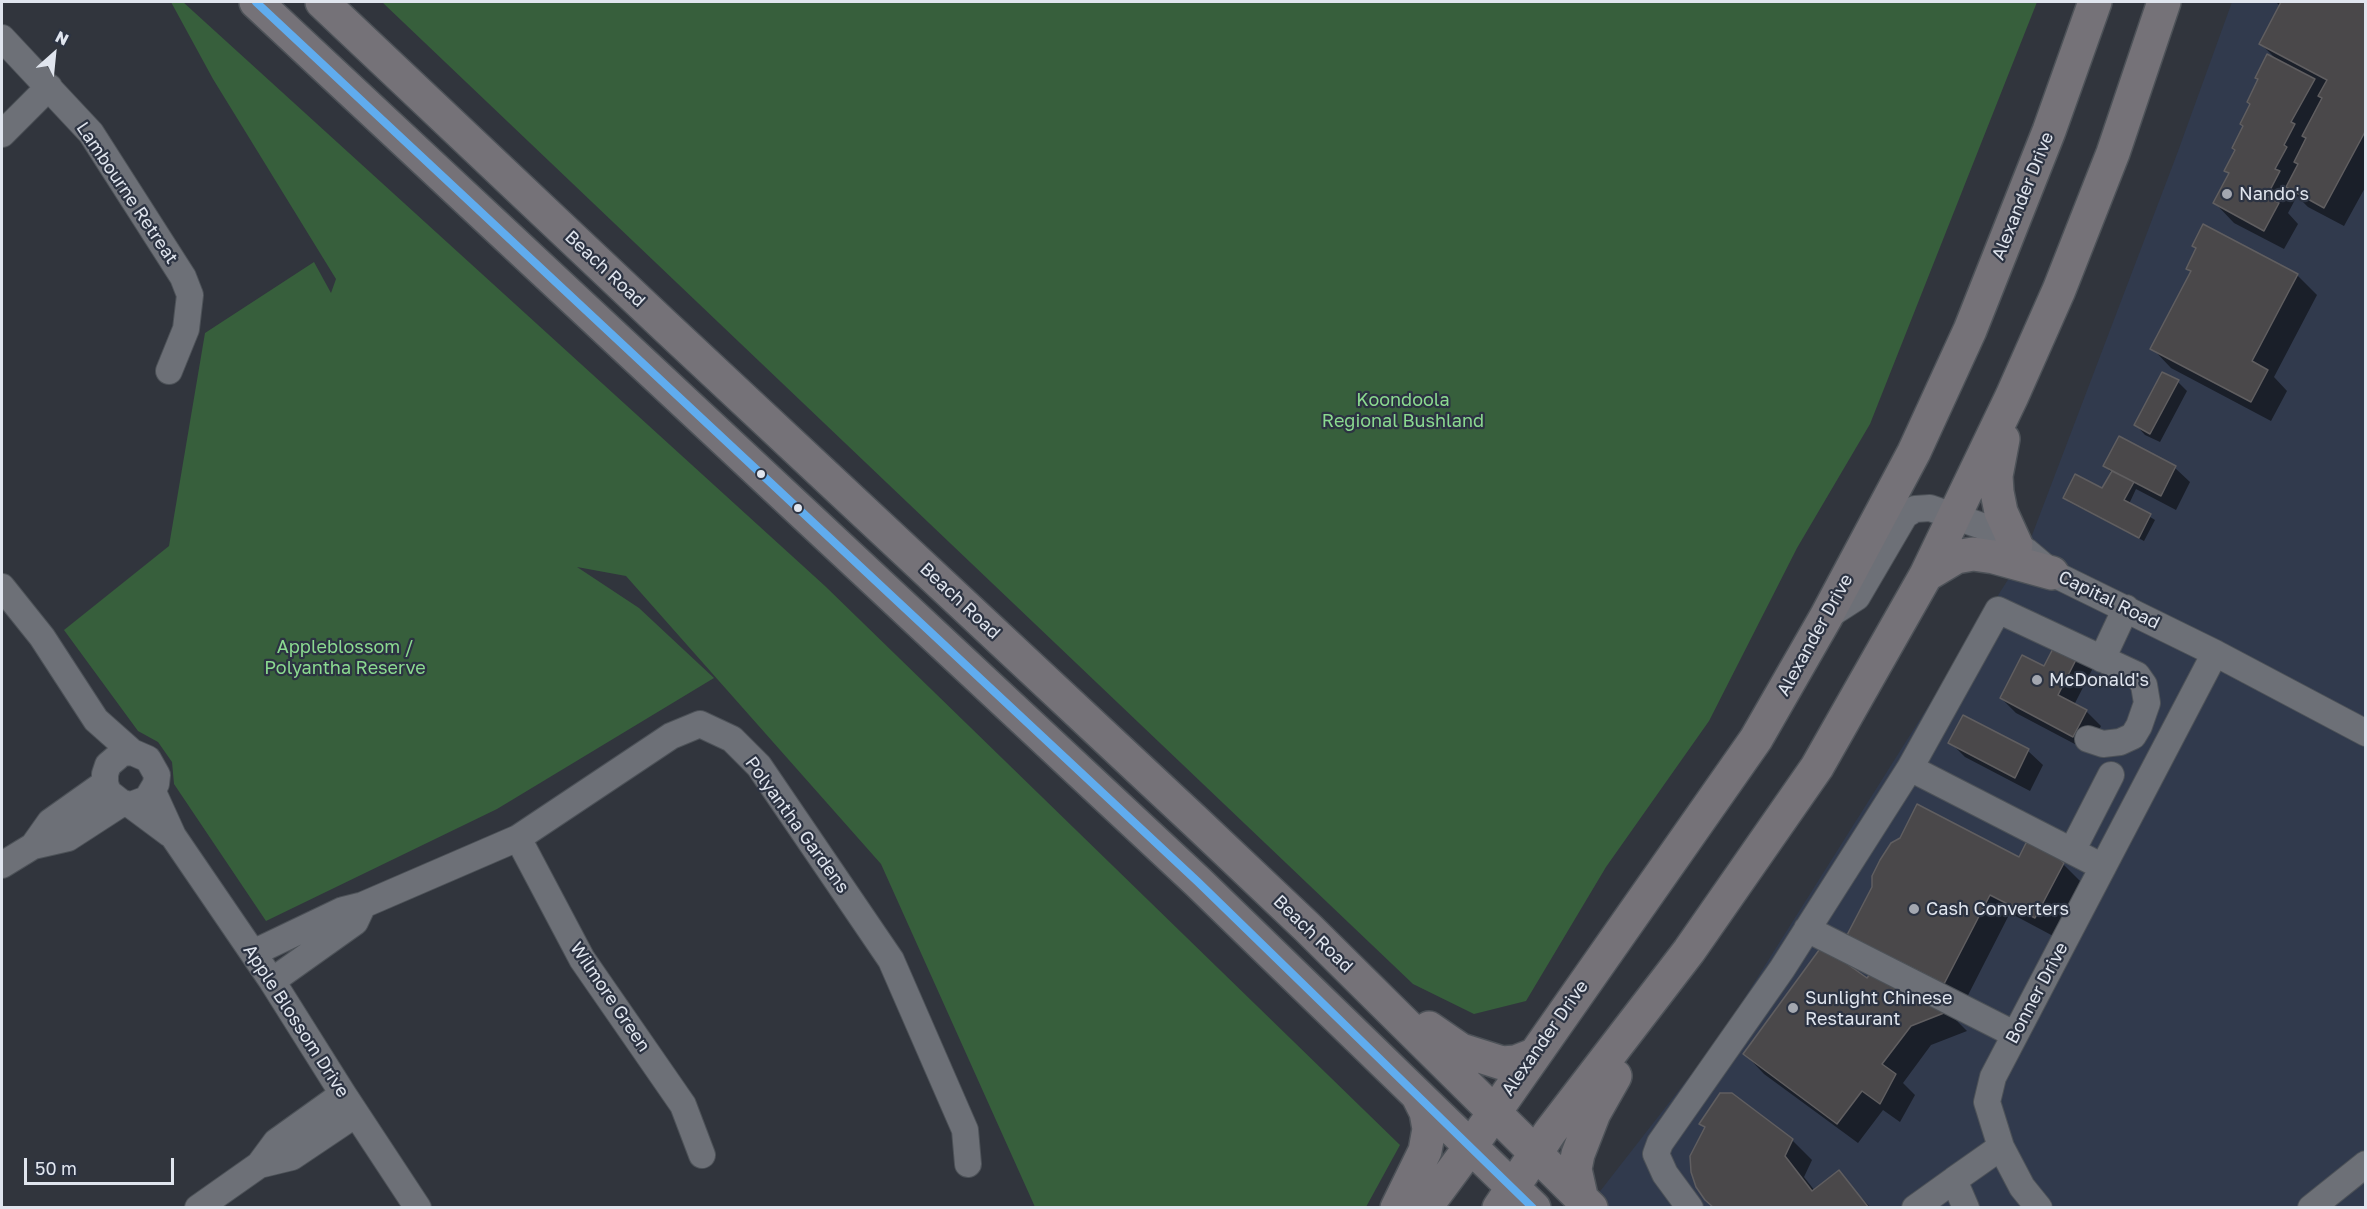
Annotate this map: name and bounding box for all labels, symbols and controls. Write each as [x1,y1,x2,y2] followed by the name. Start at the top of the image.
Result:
[24,24,84,84] north arrow
[52,26,72,50] text: N
[71,118,183,268] street label: Lambourne Retreat
[1988,129,2058,263] street label: Alexander Drive
[2239,183,2309,205] place label: Nando's
[2220,187,2234,201] marker: Nando's
[560,226,650,312] street label: Beach Road
[1322,389,1484,432] park label: Koondoola Regional Bushland
[755,468,767,480] unlabelled marker
[792,502,804,514] unlabelled marker
[915,558,1005,644] street label: Beach Road
[2055,566,2163,634] street label: Capital Road
[1773,570,1857,700] street label: Alexander Drive
[264,636,426,678] park label: Appleblossom / Polyantha Reserve
[2049,669,2149,691] place label: McDonald's
[2030,673,2044,687] marker: McDonald's
[740,753,854,897] street label: Polyantha Gardens
[1269,891,1357,977] street label: Beach Road
[1926,898,2069,920] place label: Cash Converters
[1907,902,1921,916] marker: Cash Converters
[565,938,655,1056] street label: Wilmore Green
[2001,939,2073,1047] street label: Bonner Drive
[238,940,354,1102] street label: Apple Blossom Drive
[1497,976,1593,1100] street label: Alexander Drive
[1805,987,1952,1030] place label: Sunlight Chinese Restaurant
[1786,1001,1800,1015] marker: Sunlight Chinese Restaurant
[27,1146,177,1184] scale bar
[35,1157,77,1179] text: 50 m

